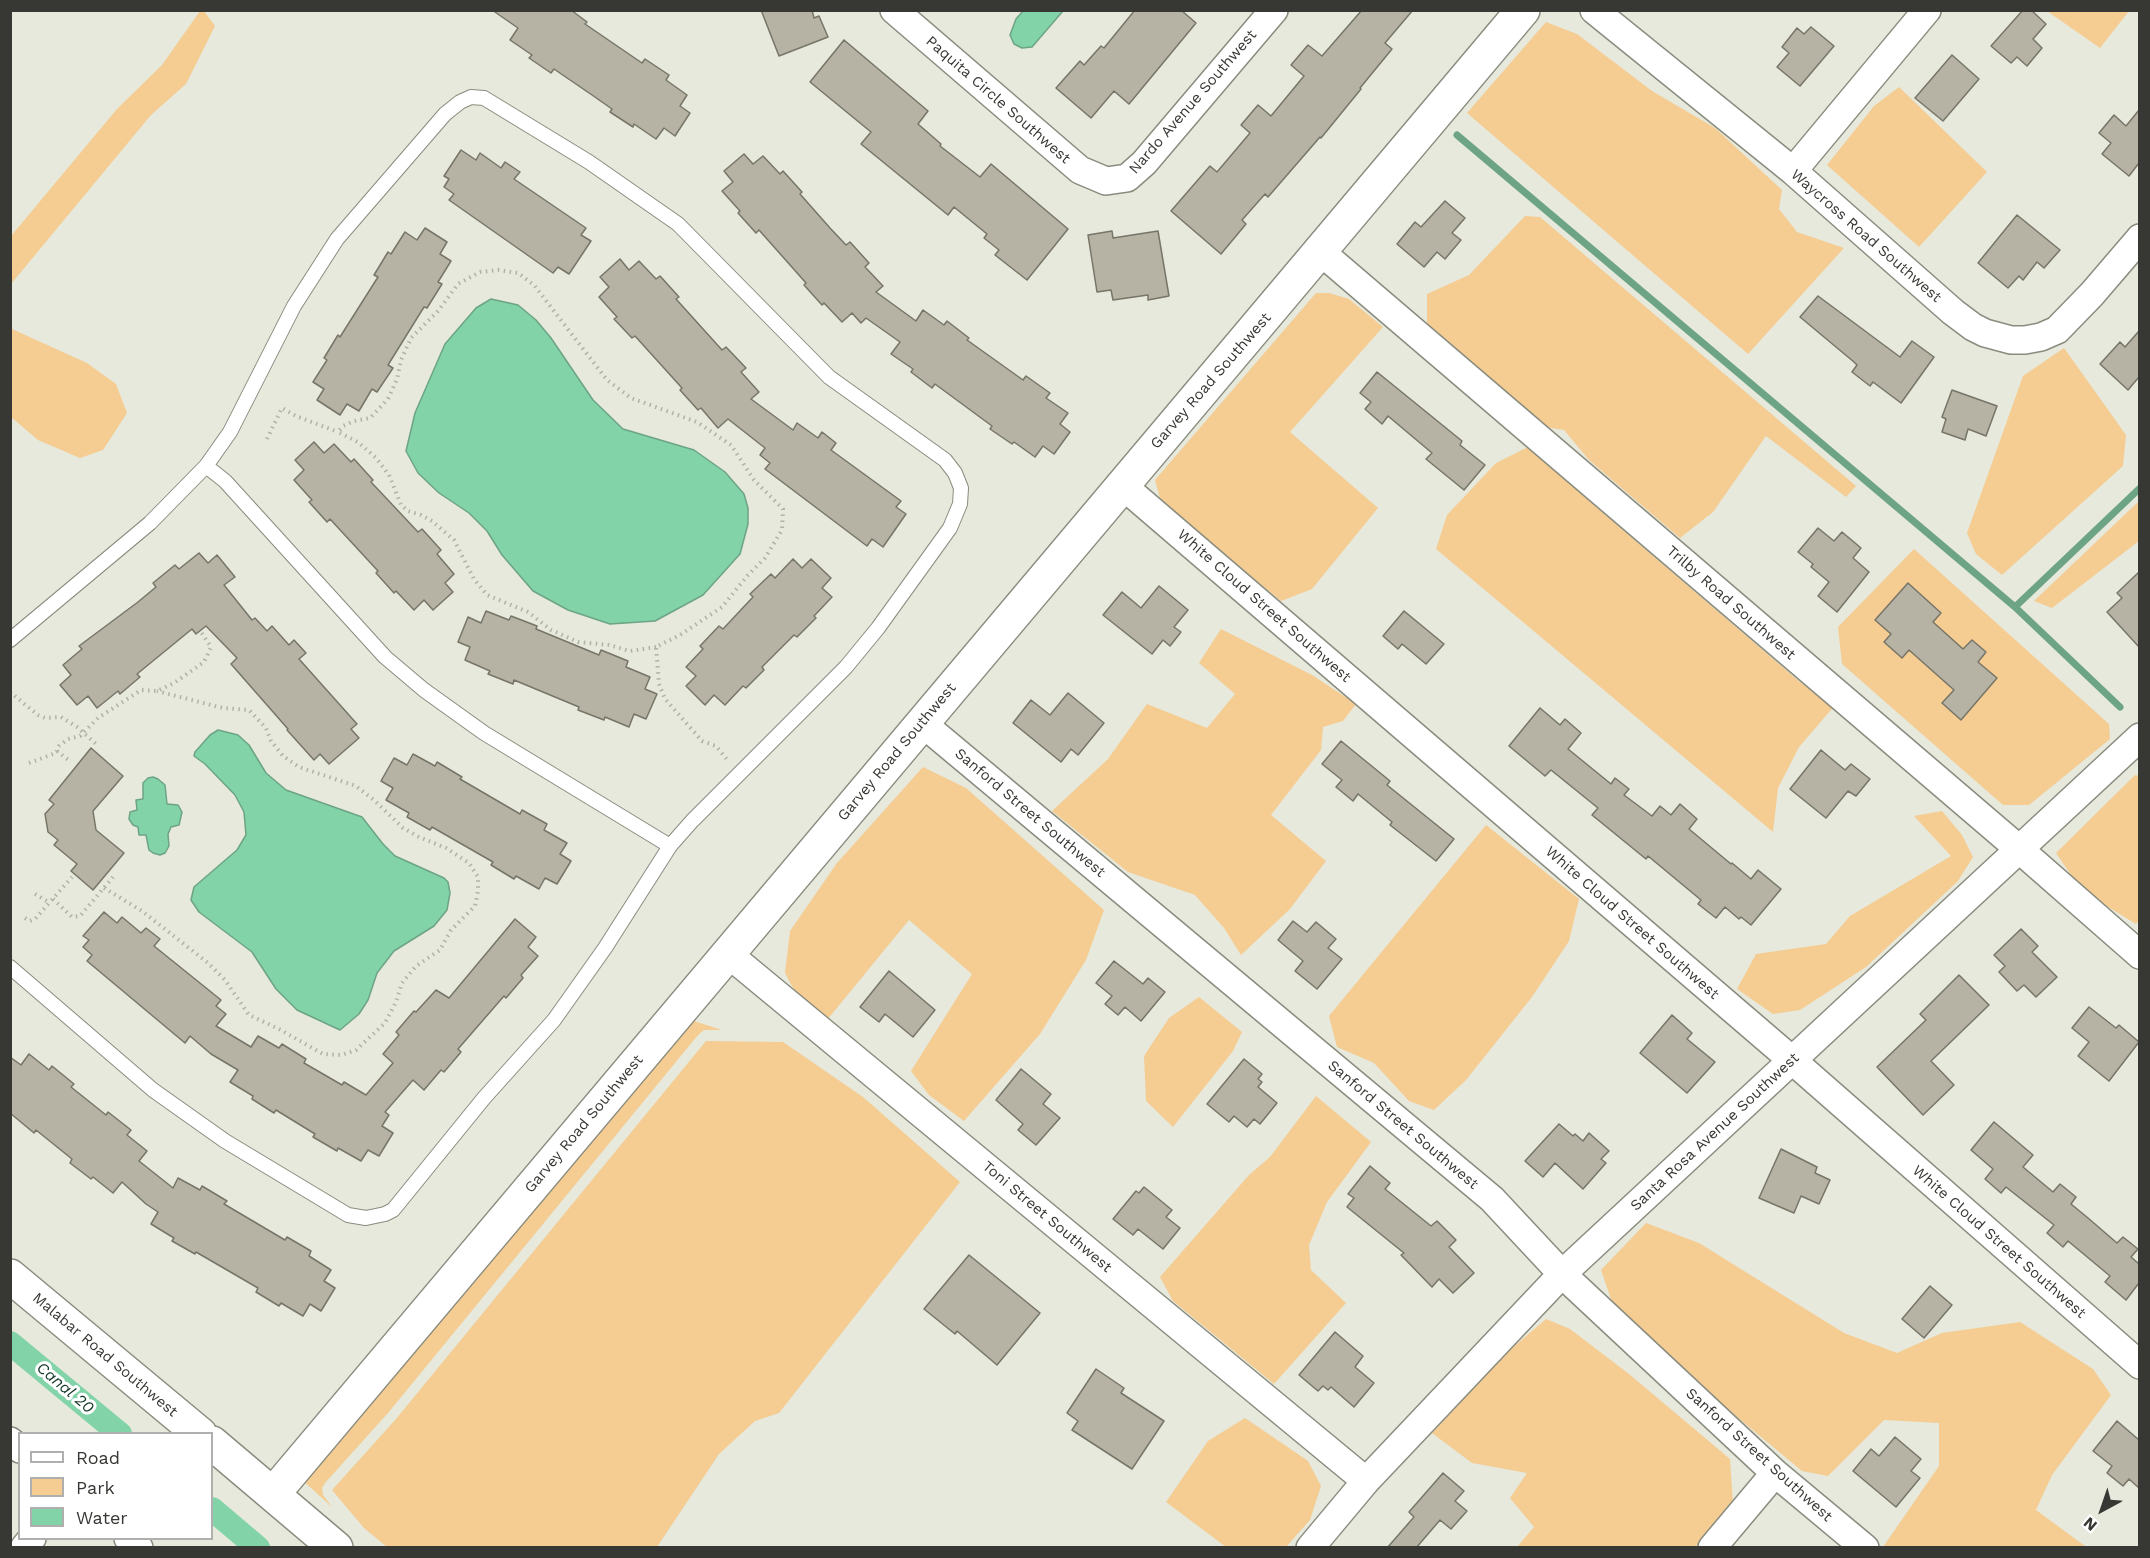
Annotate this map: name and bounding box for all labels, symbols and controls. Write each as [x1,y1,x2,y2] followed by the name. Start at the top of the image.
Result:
[1125,26,1261,178] street label: Nardo Avenue Southwest
[922,32,1074,168] street label: Paquita Circle Southwest
[1787,166,1945,306] street label: Waycross Road Southwest
[1147,309,1275,453] street label: Garvey Road Southwest
[1174,526,1354,686] street label: White Cloud Street Southwest
[1663,542,1799,664] street label: Trilby Road Southwest
[834,679,960,825] street label: Garvey Road Southwest
[951,745,1109,881] street label: Sanford Street Southwest
[1542,843,1722,1003] street label: White Cloud Street Southwest
[1627,1049,1803,1215] street label: Santa Rosa Avenue Southwest
[521,1051,647,1197] street label: Garvey Road Southwest
[1324,1057,1482,1193] street label: Sanford Street Southwest
[979,1158,1115,1276] street label: Toni Street Southwest
[1909,1162,2089,1322] street label: White Cloud Street Southwest
[29,1289,181,1421] street label: Malabar Road Southwest
[32,1358,98,1418] water label: Canal 20
[1682,1384,1836,1526] street label: Sanford Street Southwest
[18,1432,213,1540] legend
[76,1447,120,1468] text: Road
[76,1477,115,1498] text: Park
[2072,1480,2132,1540] north arrow
[76,1507,128,1528] text: Water
[2079,1513,2101,1535] text: N

